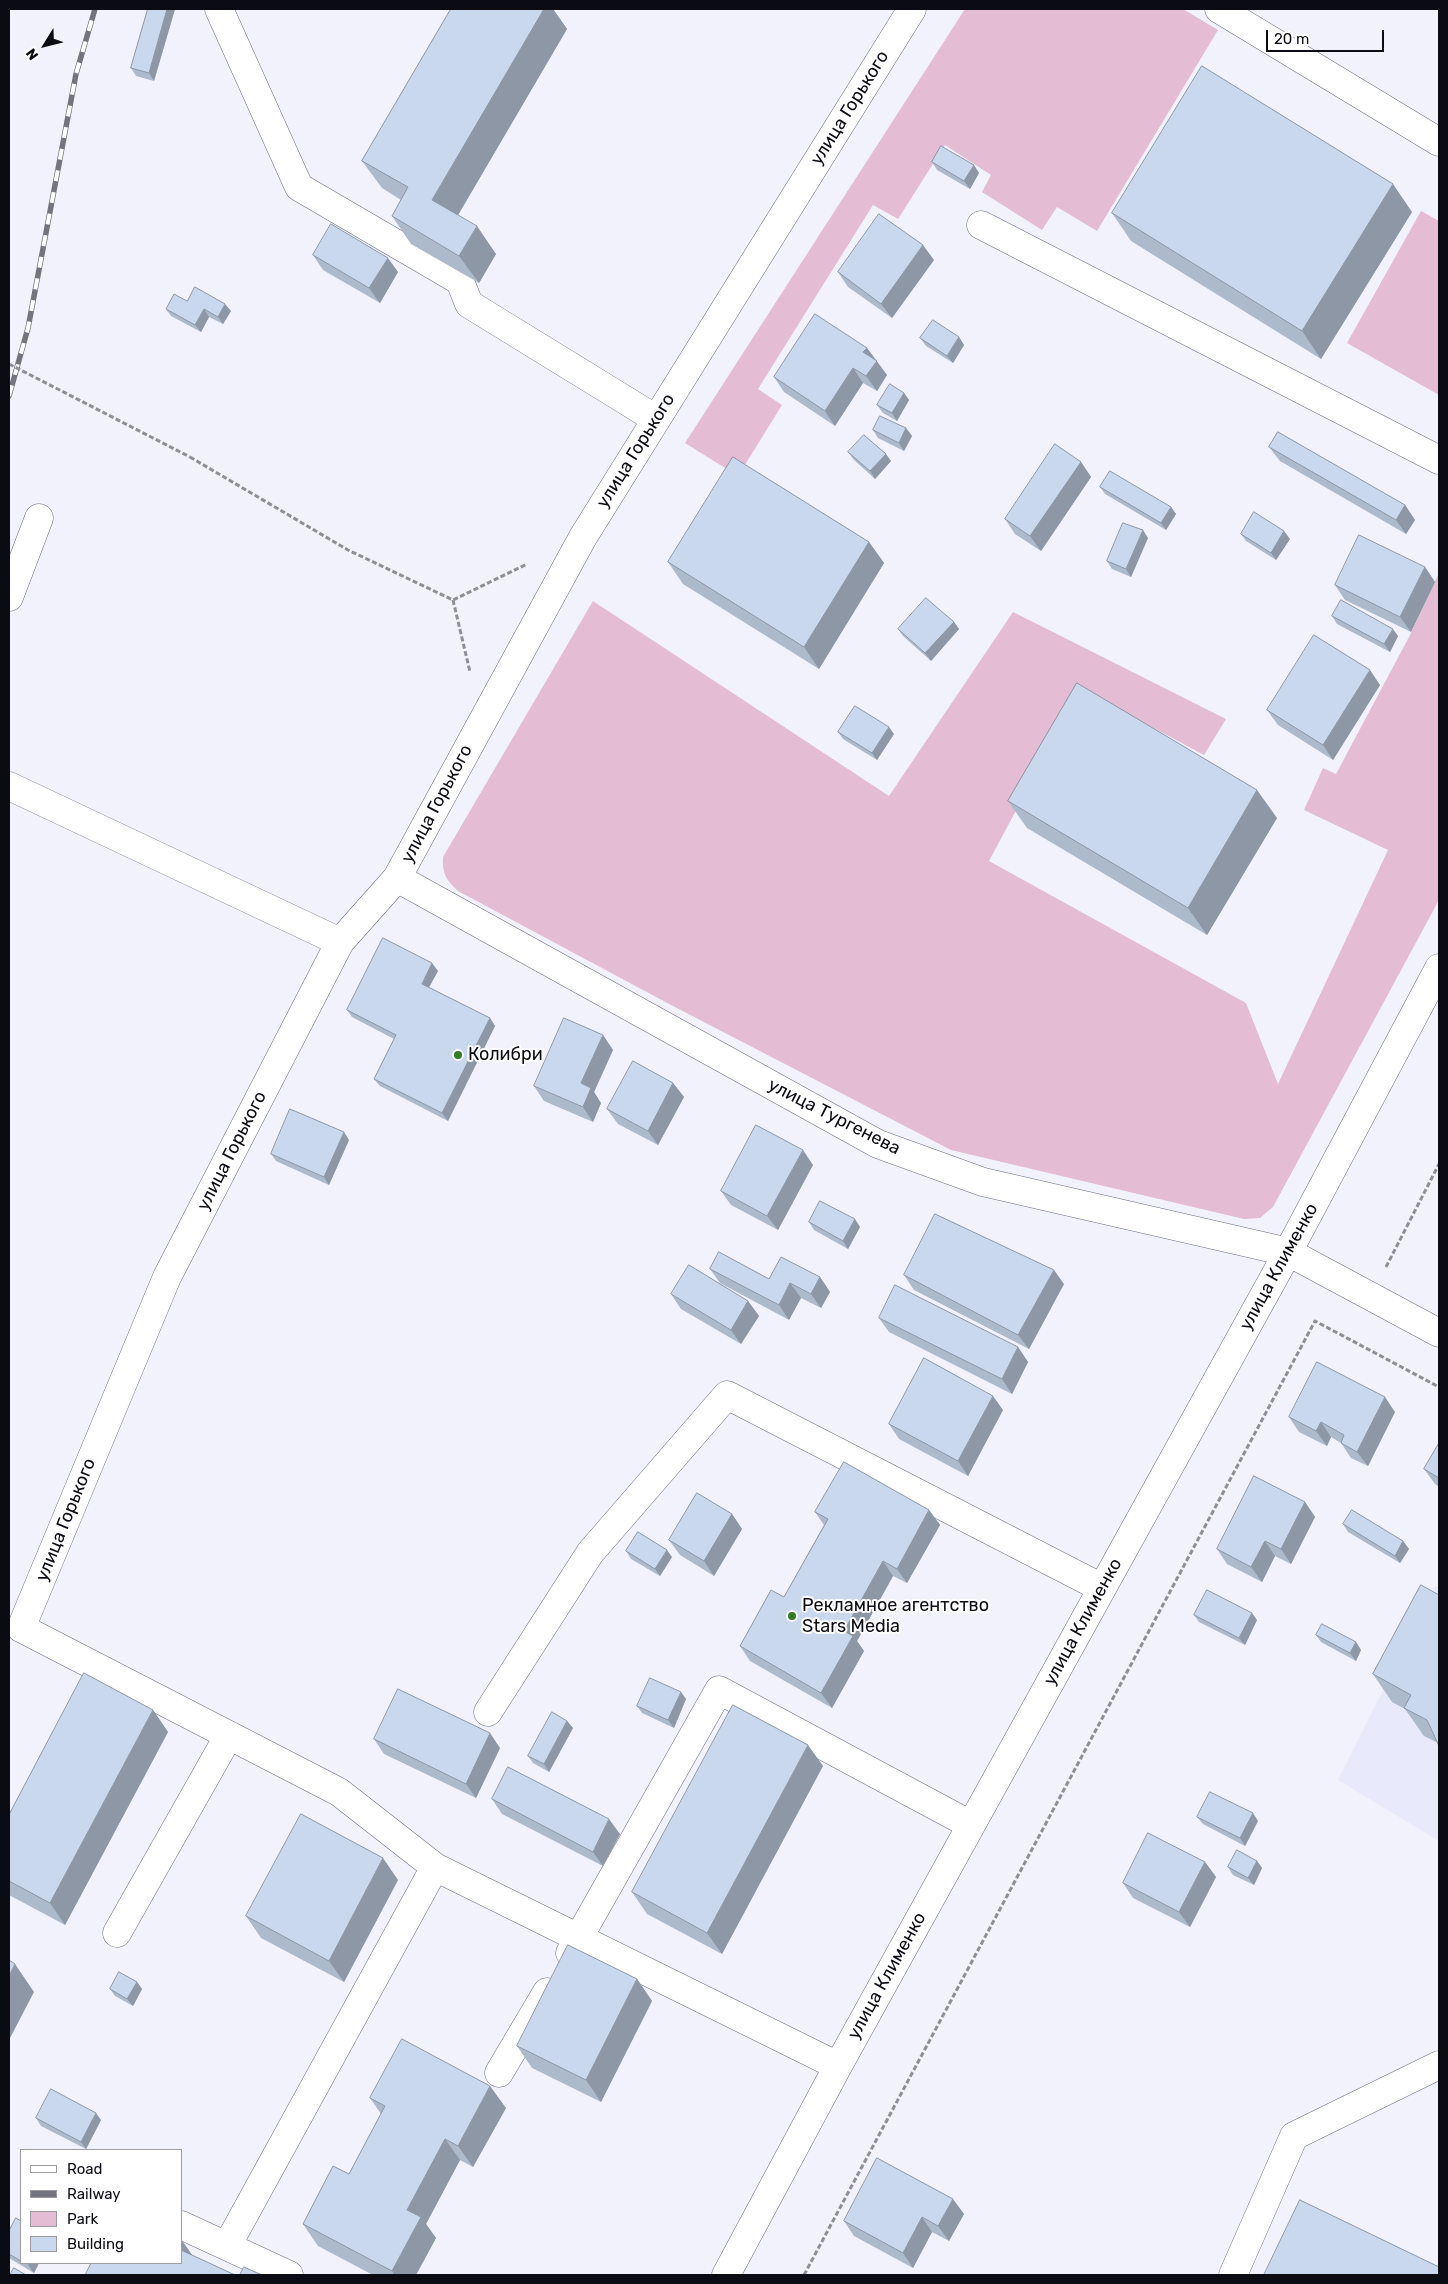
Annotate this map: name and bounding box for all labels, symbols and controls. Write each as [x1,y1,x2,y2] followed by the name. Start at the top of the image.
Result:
[20,20,70,70] north arrow
[1268,20,1386,52] scale bar
[1274,30,1309,48] text: 20 m
[23,45,42,63] text: N
[806,47,894,169] street label: улица Горького
[592,390,680,512] street label: улица Горького
[397,741,477,867] street label: улица Горького
[468,1044,543,1066] place label: Колибри
[452,1049,464,1061] marker: Колибри
[764,1074,904,1160] street label: улица Тургенева
[193,1088,271,1214] street label: улица Горького
[1235,1200,1323,1334] street label: улица Клименко
[31,1455,101,1585] street label: улица Горького
[1039,1555,1127,1689] street label: улица Клименко
[802,1595,989,1638] place label: Рекламное агентство Stars Media
[786,1610,798,1622] marker: Рекламное агентство Stars Media
[843,1909,931,2043] street label: улица Клименко
[20,2149,182,2264] legend
[67,2160,103,2178] text: Road
[67,2185,121,2203] text: Railway
[67,2210,98,2228] text: Park
[67,2235,124,2253] text: Building

